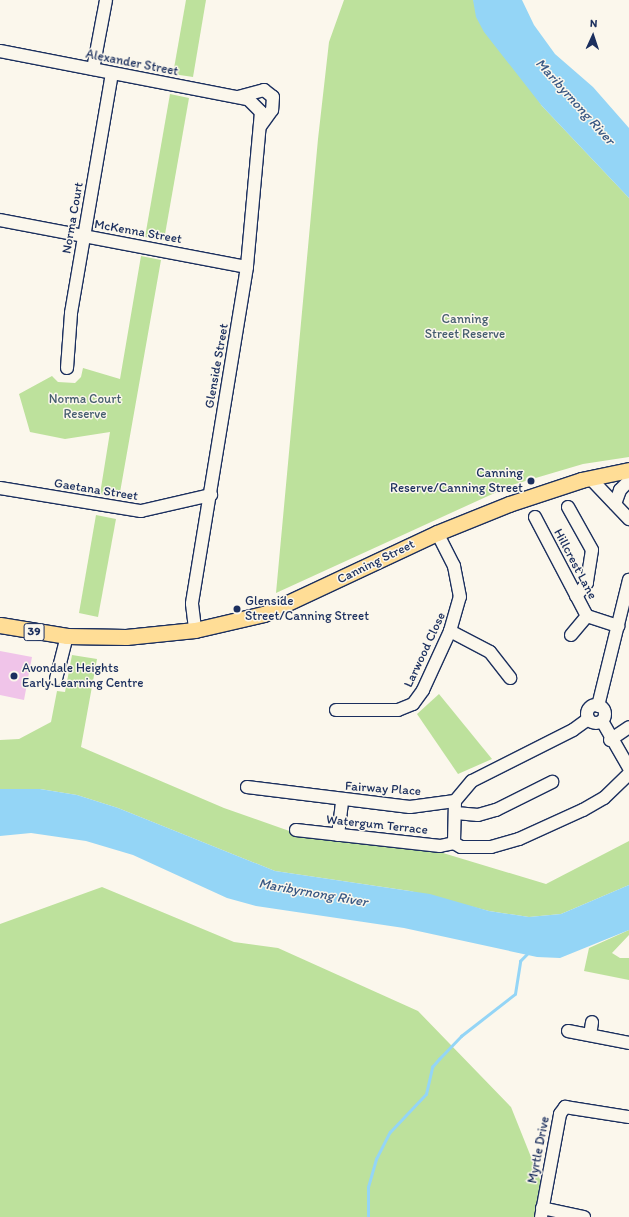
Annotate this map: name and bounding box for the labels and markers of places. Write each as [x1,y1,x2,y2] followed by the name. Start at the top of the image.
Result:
[390,466,523,497] place label: Canning Reserve/Canning Street
[526,476,536,486] marker: Canning Reserve/Canning Street
[245,594,369,625] place label: Glenside Street/Canning Street
[232,604,242,614] marker: Glenside Street/Canning Street
[22,661,143,692] place label: Avondale Heights Early Learning Centre
[9,671,19,681] marker: Avondale Heights Early Learning Centre

